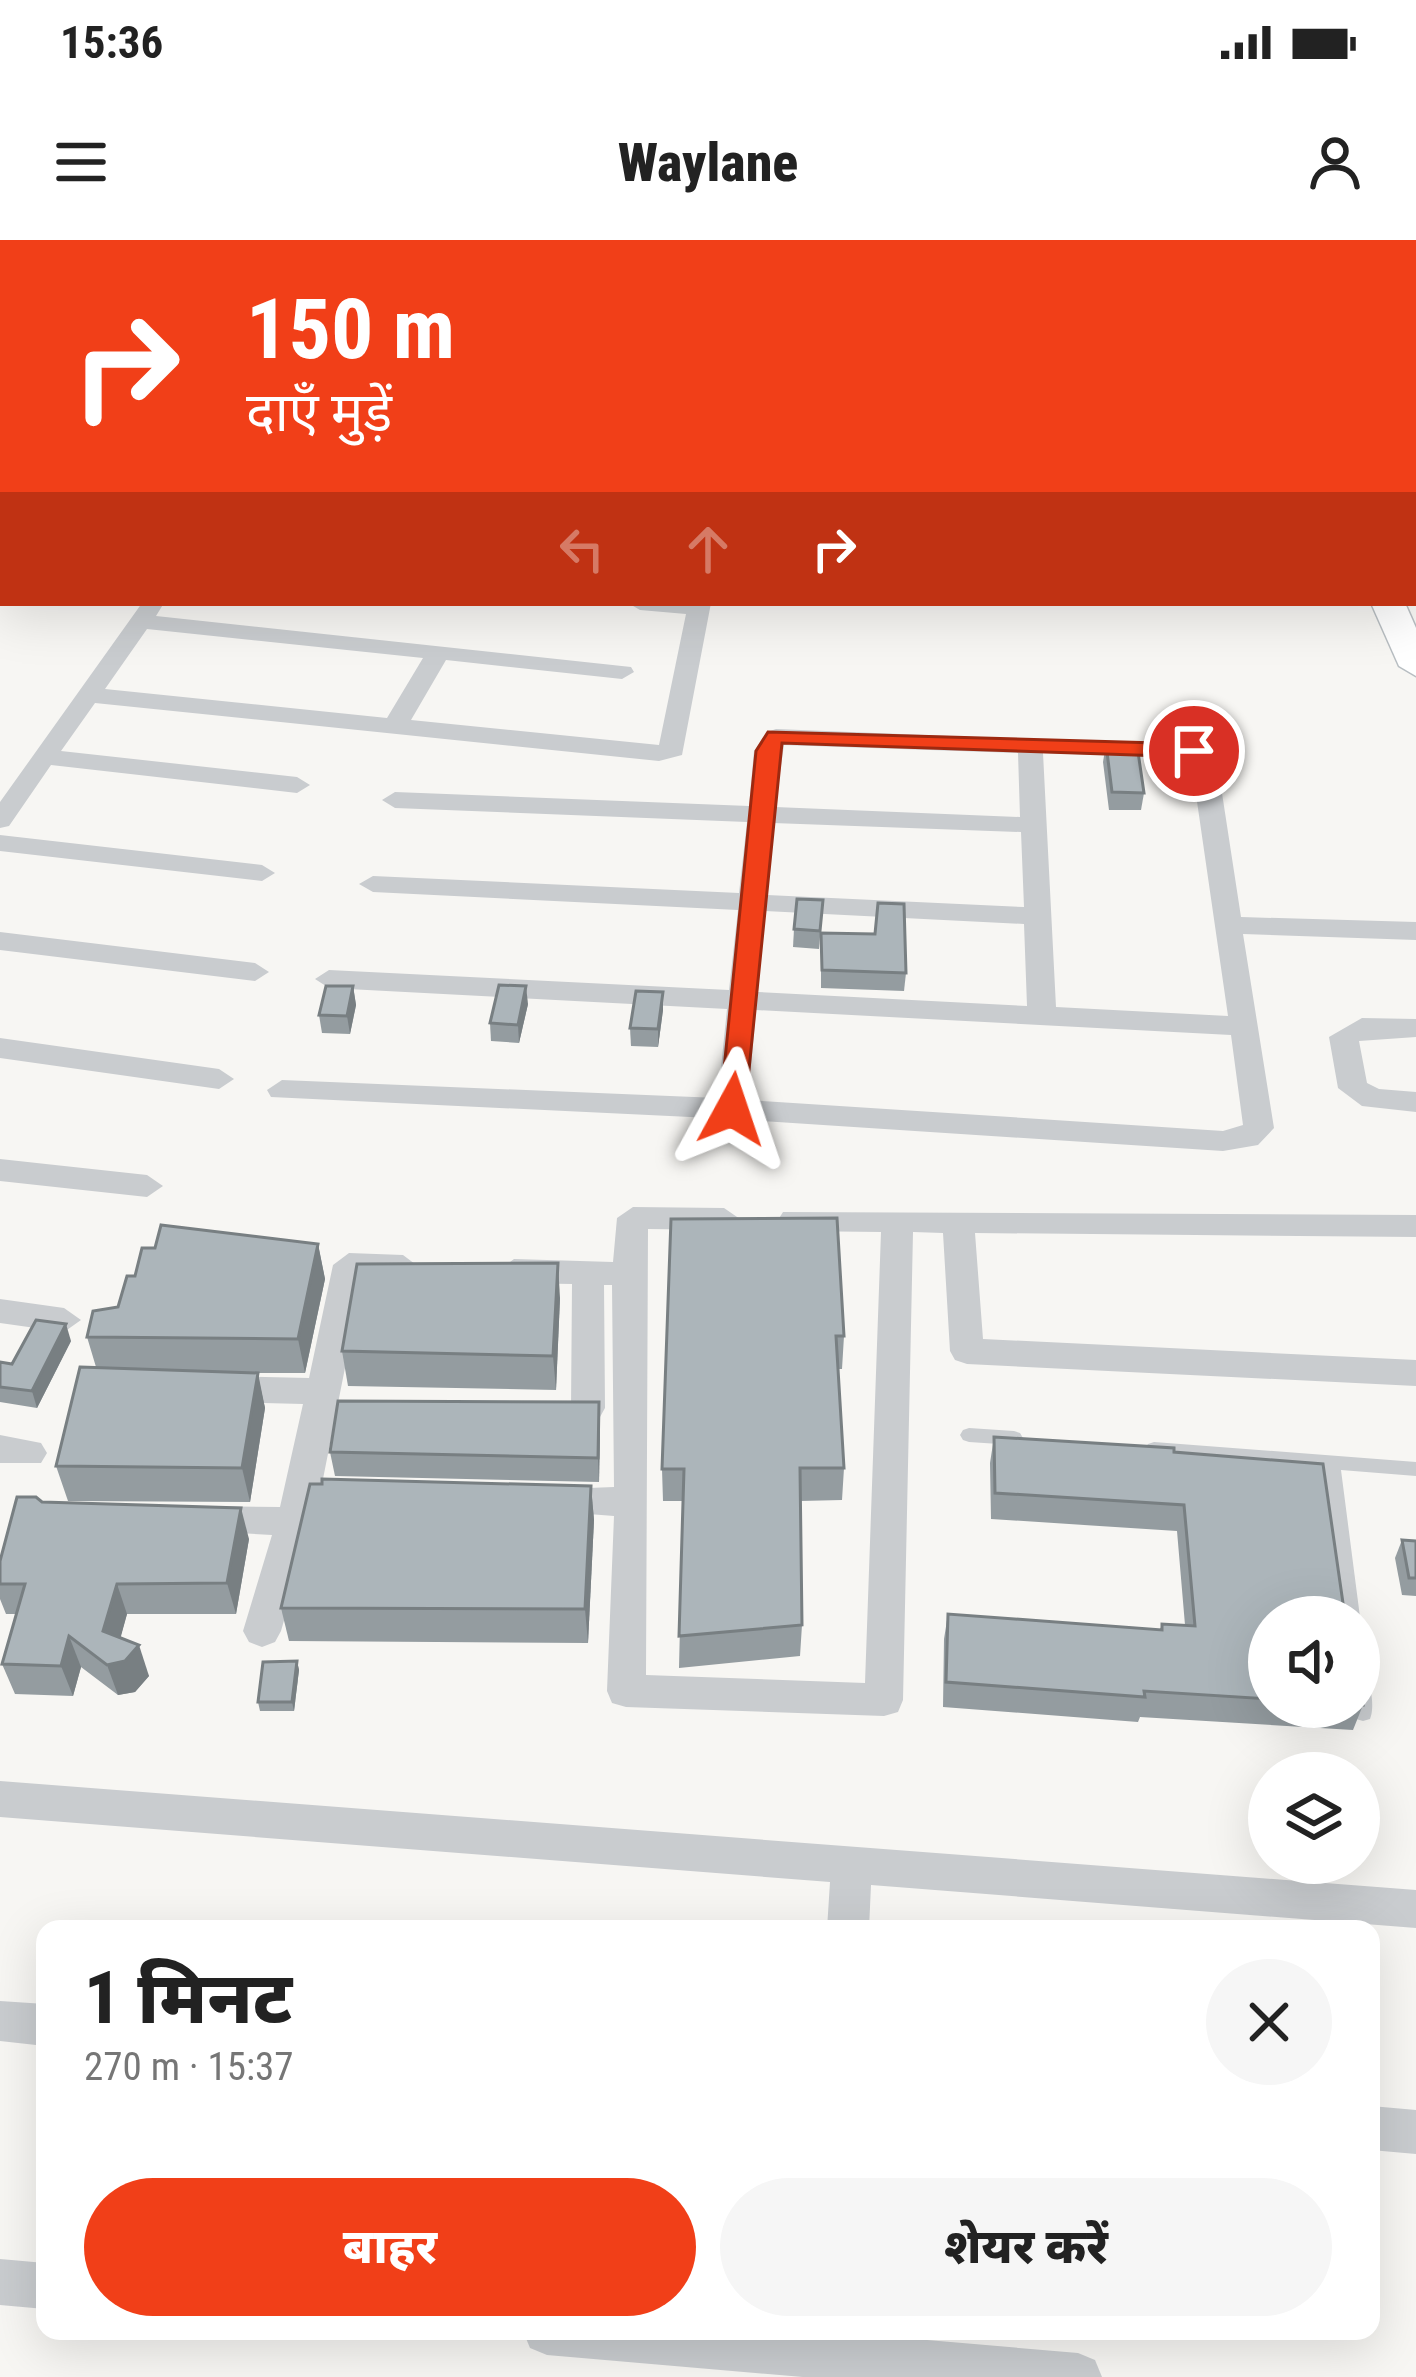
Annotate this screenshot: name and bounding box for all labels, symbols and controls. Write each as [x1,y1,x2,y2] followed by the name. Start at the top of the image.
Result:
[60,16,163,69] text: 15:36
[48,129,114,195] icon: menu
[1302,129,1368,195] icon: person
[618,131,798,194] text: Waylane
[246,280,455,379] text: 150 m
[48,288,204,444] icon: right
[246,381,392,444] text: दाएँ मुड़ें
[549,516,615,582] icon: left
[675,516,741,582] icon: ahead
[801,516,867,582] icon: right
[1143,700,1245,802] pin
[1161,718,1227,784] icon: arrive
[669,1046,795,1172] position arrow
[1248,1596,1380,1884] map controls
[1248,1596,1380,1728] button: sound
[1248,1752,1380,1884] button: layers
[84,1956,292,2041] text: 1 मिनट
[1206,1959,1332,2085] button: close
[84,2044,294,2090] text: 270 m · 15:37
[84,2178,696,2316] button: बाहर
[720,2178,1332,2316] button: शेयर करें

